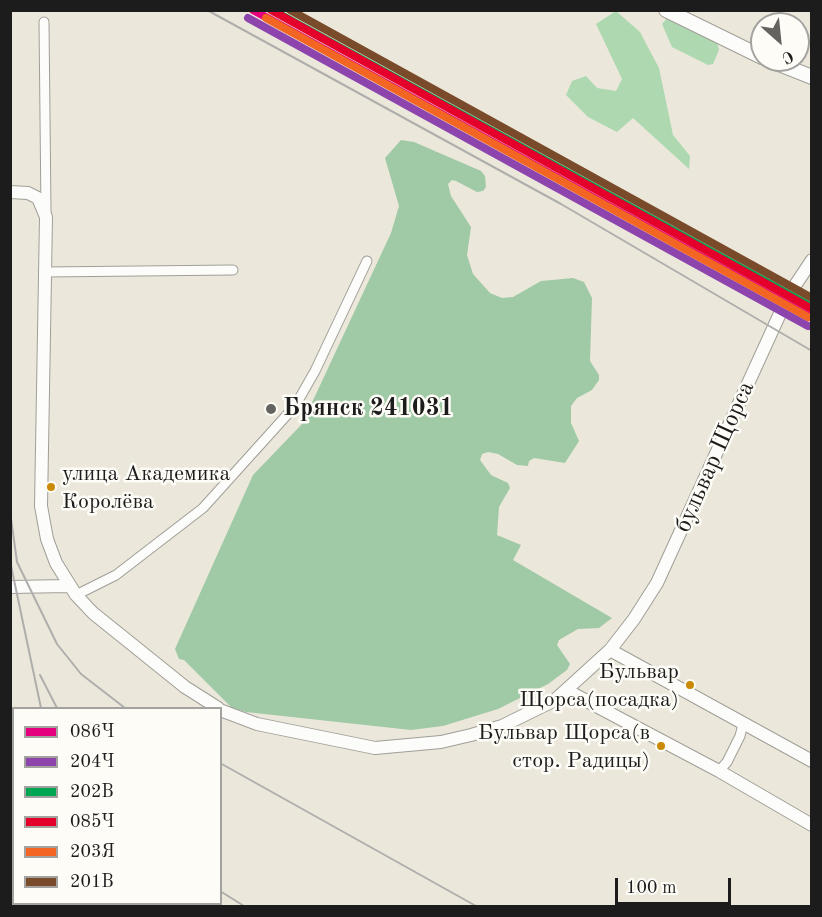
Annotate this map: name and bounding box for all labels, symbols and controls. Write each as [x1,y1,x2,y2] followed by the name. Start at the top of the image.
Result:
[750,12,810,72] north arrow
[779,47,796,66] text: С
[669,377,761,537] street label: бульвар Щорса
[283,395,454,423] place label: Брянск 241031
[264,402,278,416] marker: Брянск 241031
[62,461,230,512] place label: улица Академика Королёва
[45,481,57,493] marker: улица Академика Королёва
[519,659,679,710] place label: Бульвар Щорса(посадка)
[684,679,696,691] marker: Бульвар Щорса(посадка)
[12,707,222,905] legend
[478,720,650,772] place label: Бульвар Щорса(в стор. Радицы)
[70,723,115,741] text: 086Ч
[655,740,667,752] marker: Бульвар Щорса(в стор. Радицы)
[70,753,115,771] text: 204Ч
[70,783,114,801] text: 202В
[70,813,115,831] text: 085Ч
[70,843,115,861] text: 203Я
[618,866,734,904] scale bar
[70,873,114,891] text: 201В
[626,879,677,897] text: 100 m

